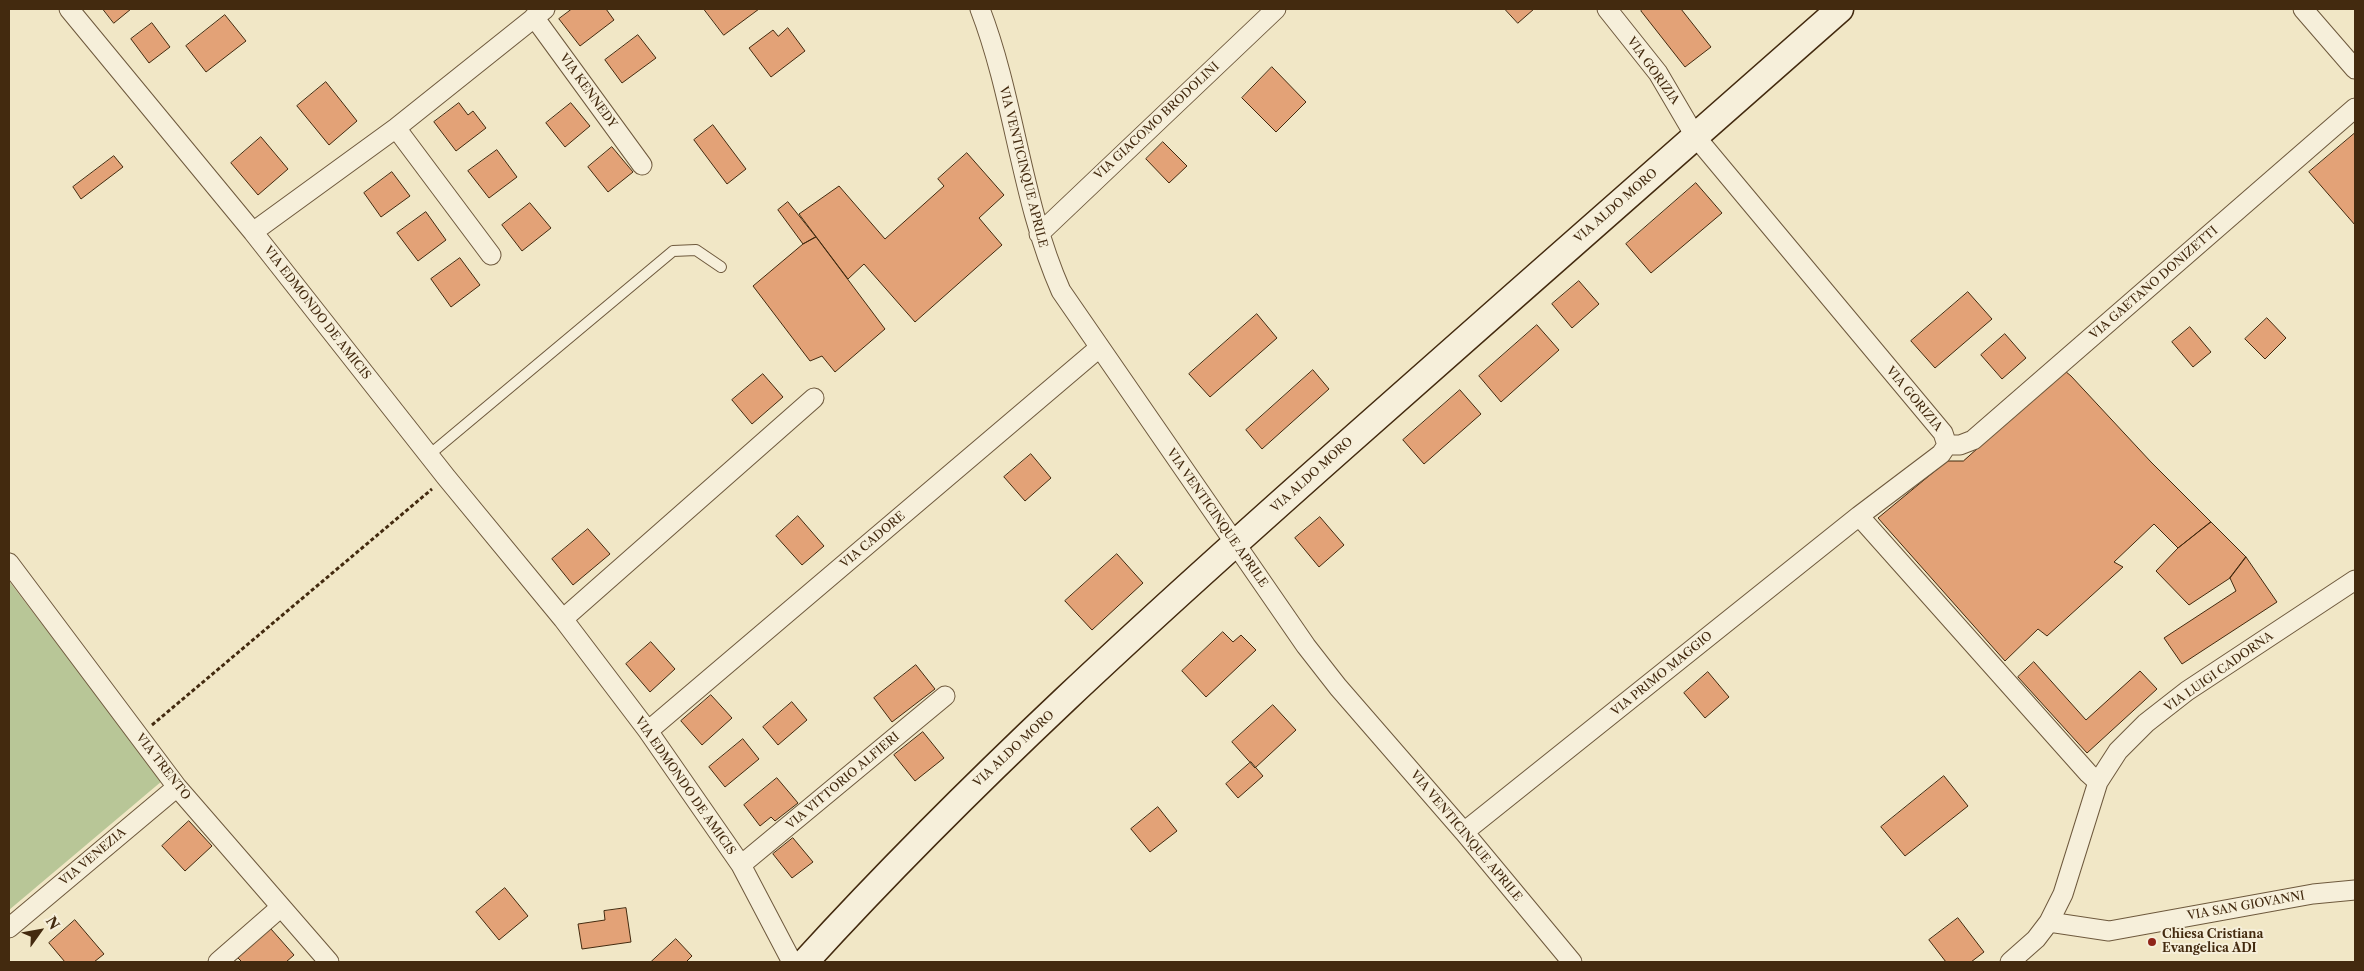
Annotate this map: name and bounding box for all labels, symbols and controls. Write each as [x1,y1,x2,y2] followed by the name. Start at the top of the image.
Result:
[1624,35,1682,107] street label: VIA GORIZIA
[556,51,620,131] street label: VIA KENNEDY
[1092,59,1222,183] street label: VIA GIACOMO BRODOLINI
[996,85,1050,249] street label: VIA VENTICINQUE APRILE
[1572,166,1660,246] street label: VIA ALDO MORO
[2087,224,2221,342] street label: VIA GAETANO DONIZETTI
[260,243,374,383] street label: VIA EDMONDO DE AMICIS
[1883,364,1945,434] street label: VIA GORIZIA
[1268,434,1356,516] street label: VIA ALDO MORO
[1164,446,1270,590] street label: VIA VENTICINQUE APRILE
[838,509,908,571] street label: VIA CADORE
[1609,629,1715,719] street label: VIA PRIMO MAGGIO
[2162,629,2276,715] street label: VIA LUIGI CADORNA
[971,708,1057,790] street label: VIA ALDO MORO
[632,714,738,858] street label: VIA EDMONDO DE AMICIS
[784,729,902,833] street label: VIA VITTORIO ALFIERI
[133,731,193,803] street label: VIA TRENTO
[1407,768,1525,904] street label: VIA VENTICINQUE APRILE
[57,825,129,889] street label: VIA VENEZIA
[2186,889,2306,923] street label: VIA SAN GIOVANNI
[15,906,65,956] north arrow
[42,913,64,933] text: N
[2162,928,2263,956] place label: Chiesa Cristiana Evangelica ADI
[2146,936,2158,948] marker: Chiesa Cristiana Evangelica ADI

